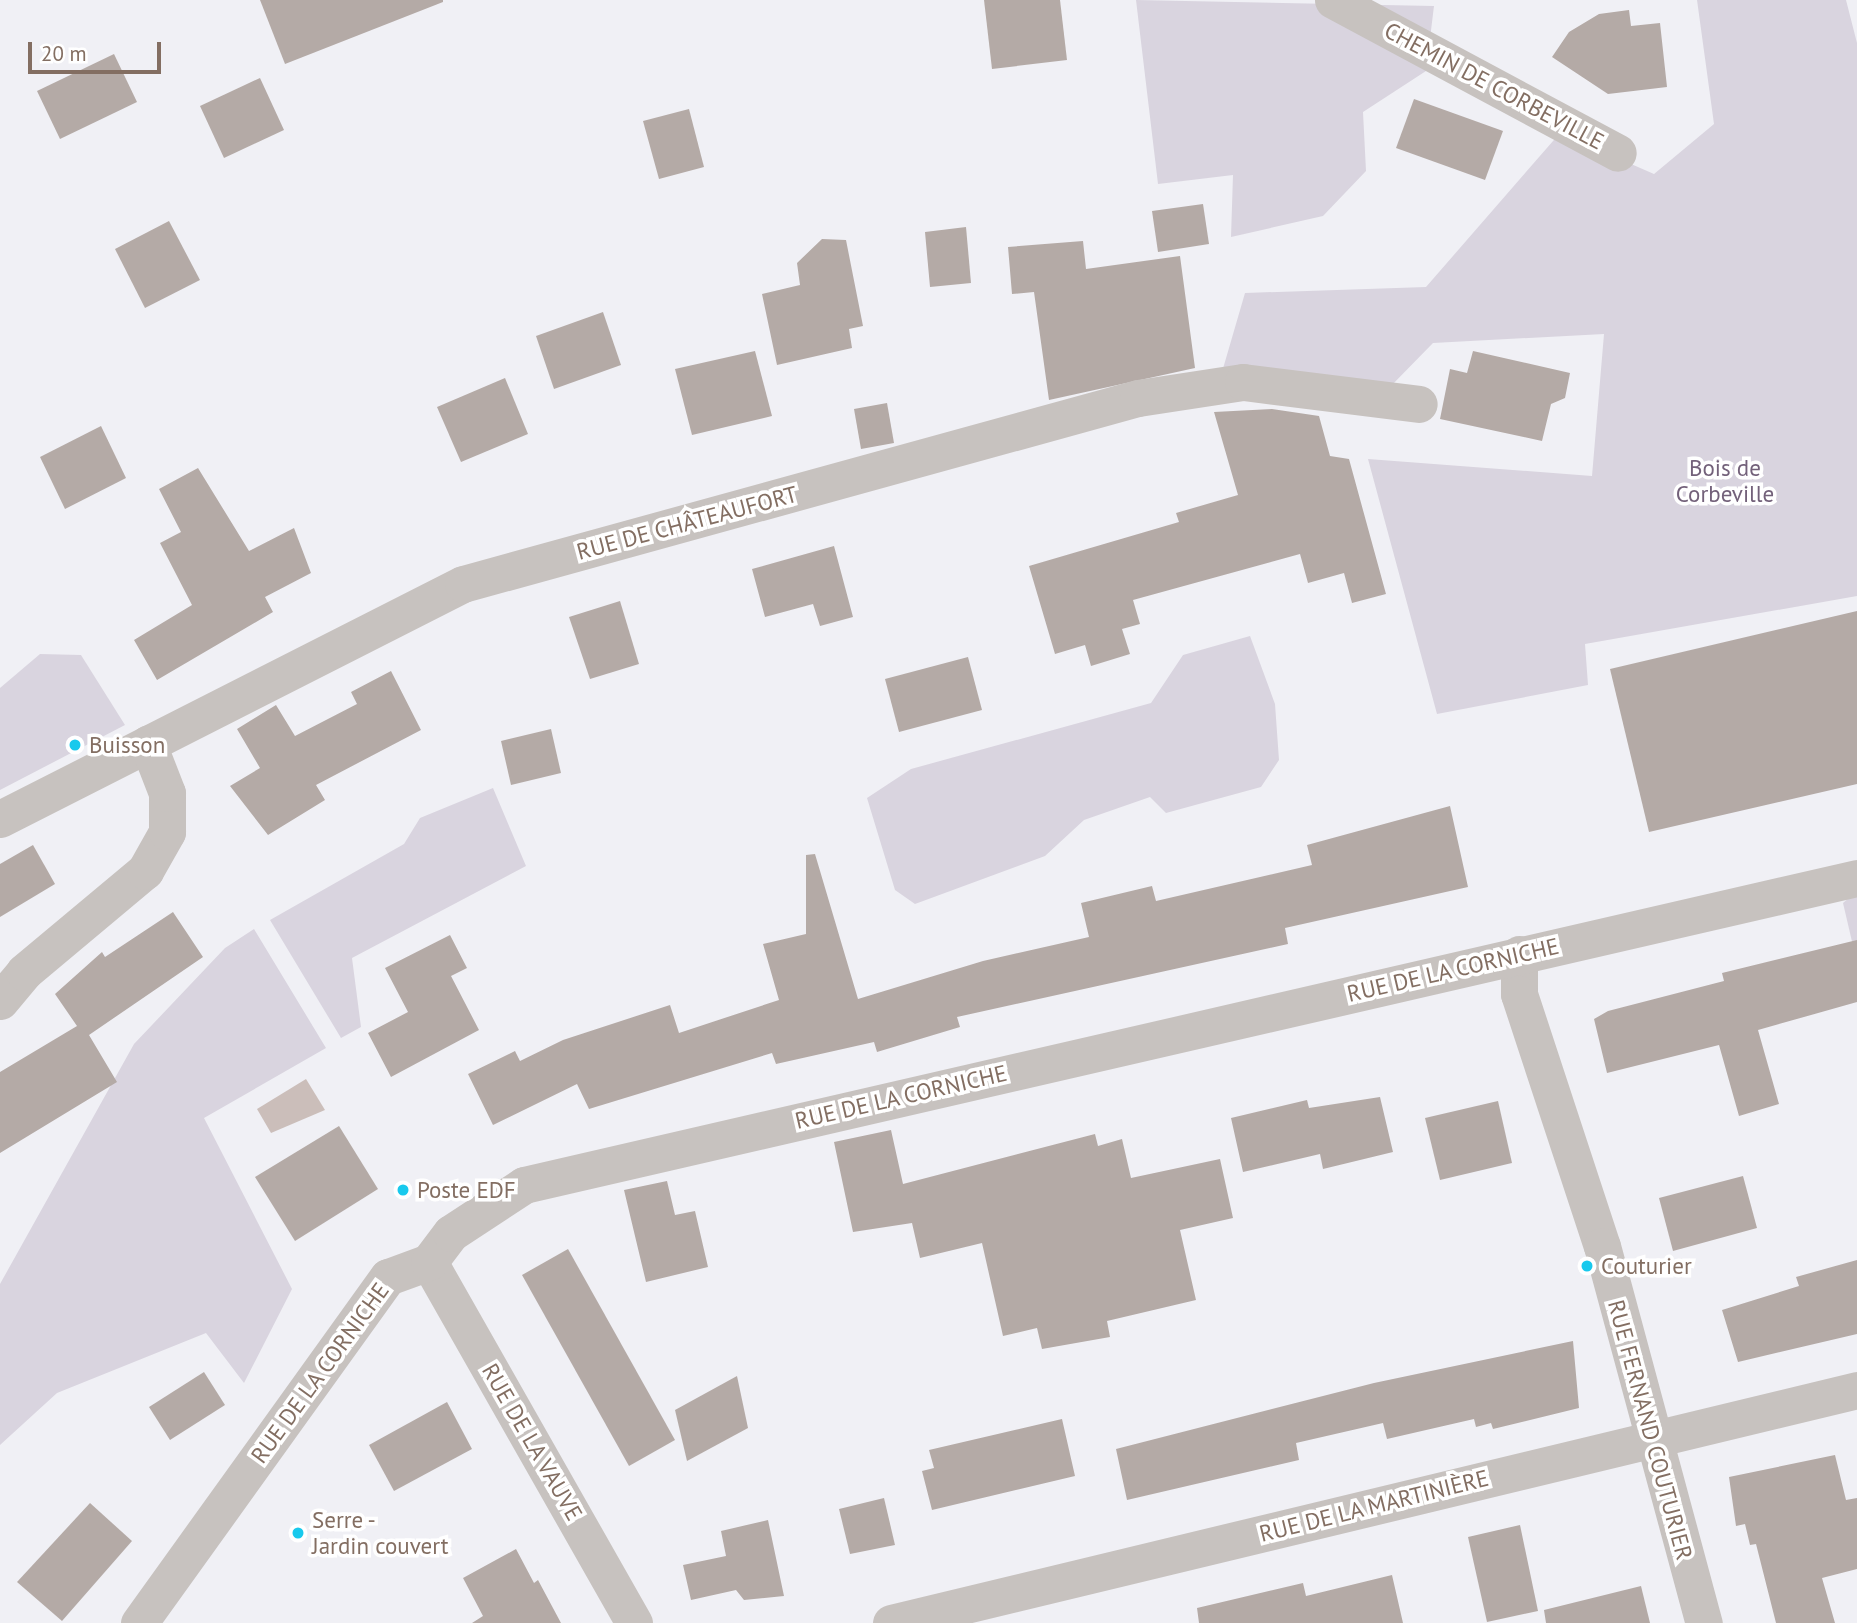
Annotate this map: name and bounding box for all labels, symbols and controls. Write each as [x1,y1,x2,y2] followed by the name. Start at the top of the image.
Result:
[1380,16,1608,156] street label: CHEMIN DE CORBEVILLE
[32,28,164,72] scale bar
[41,40,87,67] text: 20 m
[1676,454,1774,508] park label: Bois de Corbeville
[574,480,800,566] street label: RUE DE CHÂTEAUFORT
[89,731,165,759] place label: Buisson
[67,737,83,753] marker: Buisson
[1344,932,1562,1008] street label: RUE DE LA CORNICHE
[792,1059,1010,1135] street label: RUE DE LA CORNICHE
[417,1176,516,1204] place label: Poste EDF
[395,1182,411,1198] marker: Poste EDF
[1601,1252,1692,1280] place label: Couturier
[1579,1258,1595,1274] marker: Couturier
[245,1277,395,1469] street label: RUE DE LA CORNICHE
[1602,1297,1698,1563] street label: RUE FERNAND COUTURIER
[476,1358,588,1526] street label: RUE DE LA VAUVE
[1256,1464,1492,1548] street label: RUE DE LA MARTINIÈRE
[312,1506,449,1560] place label: Serre - Jardin couvert
[290,1525,306,1541] marker: Serre - Jardin couvert

